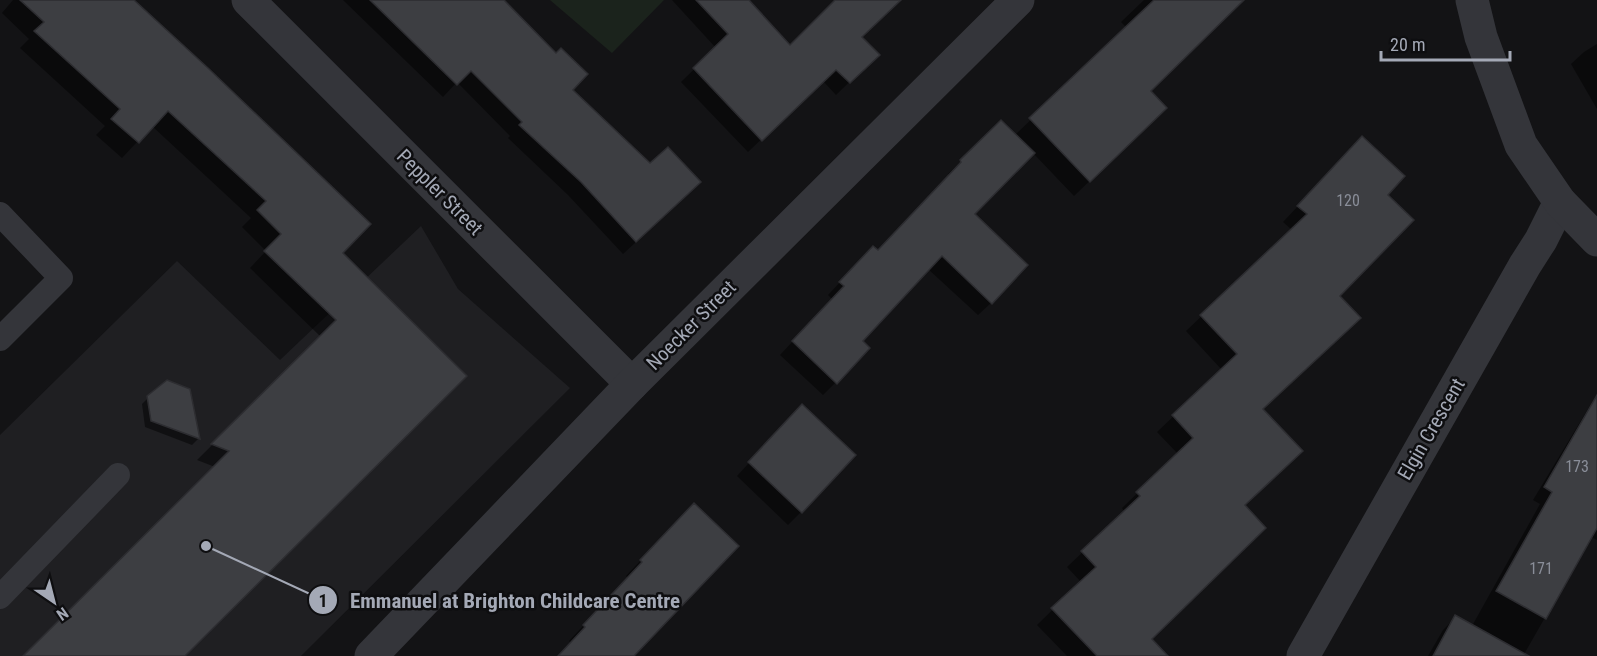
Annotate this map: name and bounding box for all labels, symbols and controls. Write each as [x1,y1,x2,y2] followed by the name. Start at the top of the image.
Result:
[1381,24,1510,62] scale bar
[1390,34,1425,55] text: 20 m
[392,144,488,240] street label: Peppler Street
[1336,191,1360,210] house number: 120
[641,275,741,375] street label: Noecker Street
[1392,374,1470,484] street label: Elgin Crescent
[1565,457,1589,476] house number: 173
[1529,559,1553,578] house number: 171
[24,572,84,632] north arrow
[308,581,693,620] callout: Emmanuel at Brighton Childcare Centre
[350,589,680,613] text: Emmanuel at Brighton Childcare Centre
[318,590,328,611] text: 1
[53,603,72,624] text: N

